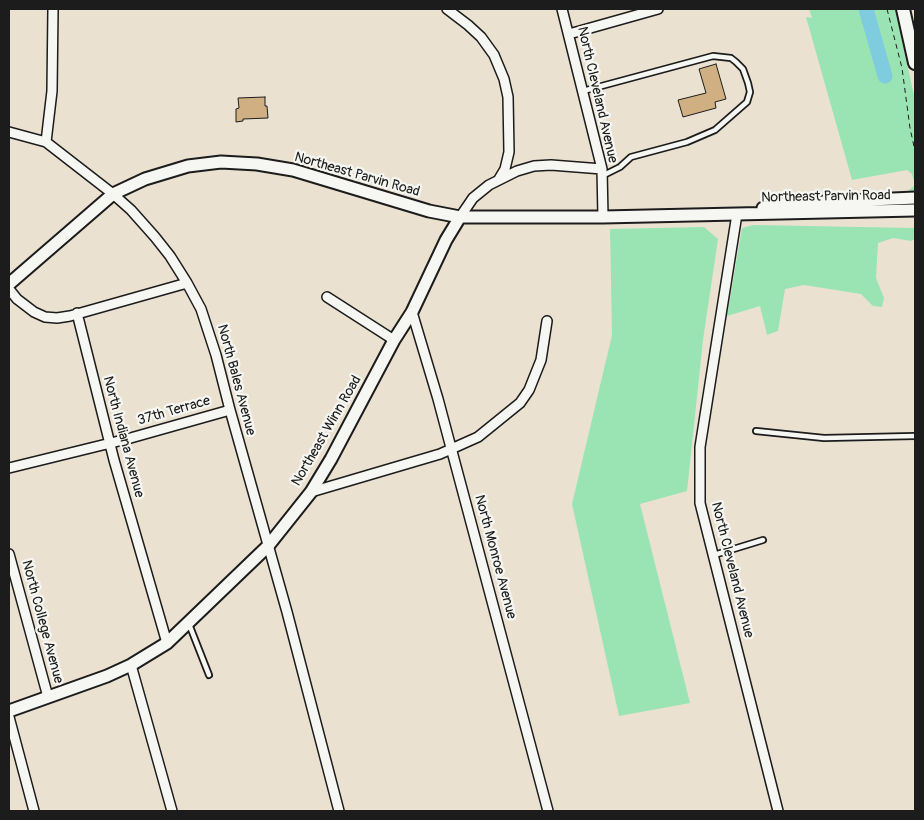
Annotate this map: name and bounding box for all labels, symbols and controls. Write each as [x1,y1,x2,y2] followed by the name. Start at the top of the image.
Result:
[573,25,621,165] street label: North Cleveland Avenue
[292,149,422,201] street label: Northeast Parvin Road
[761,187,891,207] street label: Northeast Parvin Road
[213,323,259,437] street label: North Bales Avenue
[289,373,365,489] street label: Northeast Winn Road
[99,374,147,500] street label: North Indiana Avenue
[136,393,212,429] street label: 37th Terrace
[470,493,520,621] street label: North Monroe Avenue
[707,500,757,640] street label: North Cleveland Avenue
[17,559,67,685] street label: North College Avenue

